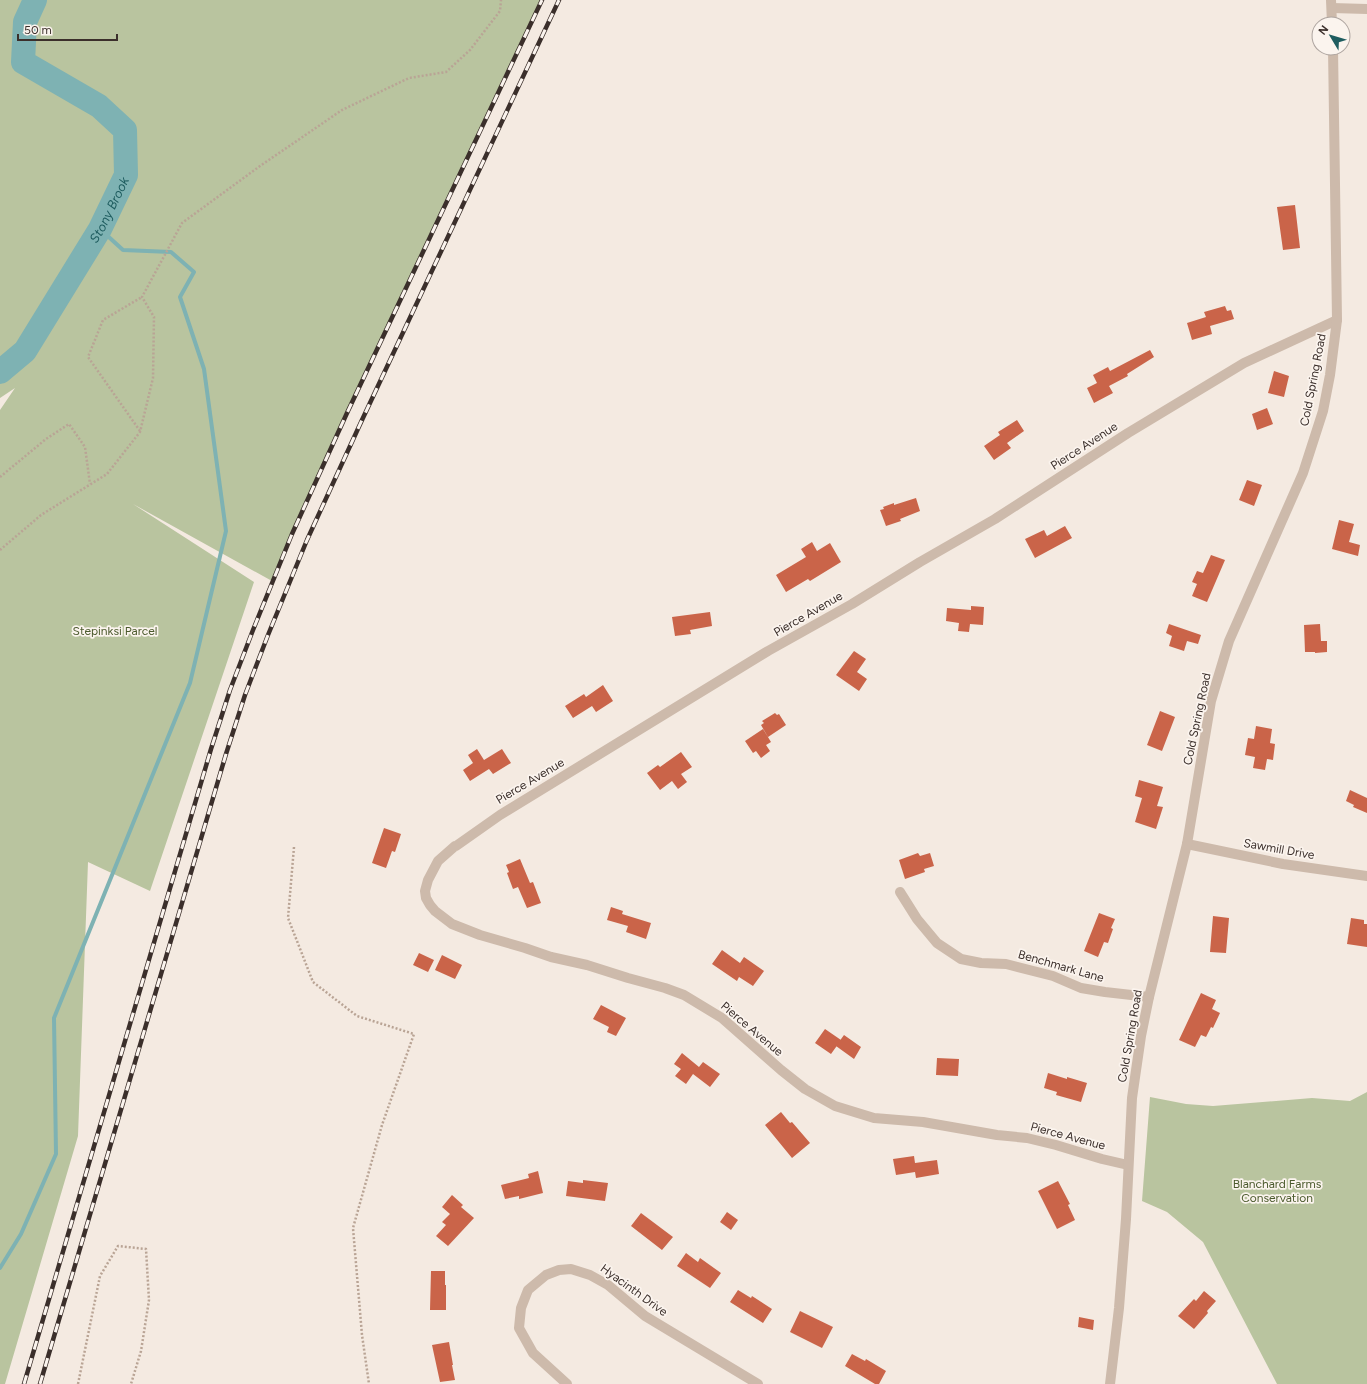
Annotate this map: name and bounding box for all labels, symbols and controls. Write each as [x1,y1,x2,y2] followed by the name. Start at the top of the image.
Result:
[18,16,117,42] scale bar
[1311,16,1351,56] north arrow
[24,23,52,37] text: 50 m
[1316,23,1331,38] text: N
[86,174,132,245] water label: Stony Brook
[1297,333,1329,427] street label: Cold Spring Road
[1048,419,1120,473] street label: Pierce Avenue
[771,588,845,639] street label: Pierce Avenue
[73,624,157,638] park label: Stepinksi Parcel
[1180,672,1214,766] street label: Cold Spring Road
[493,755,567,807] street label: Pierce Avenue
[1242,836,1316,862] street label: Sawmill Drive
[1017,947,1106,985] street label: Benchmark Lane
[1115,989,1145,1083] street label: Cold Spring Road
[718,999,786,1059] street label: Pierce Avenue
[1029,1119,1107,1153] street label: Pierce Avenue
[1233,1177,1322,1205] park label: Blanchard Farms Conservation
[598,1261,671,1319] street label: Hyacinth Drive

